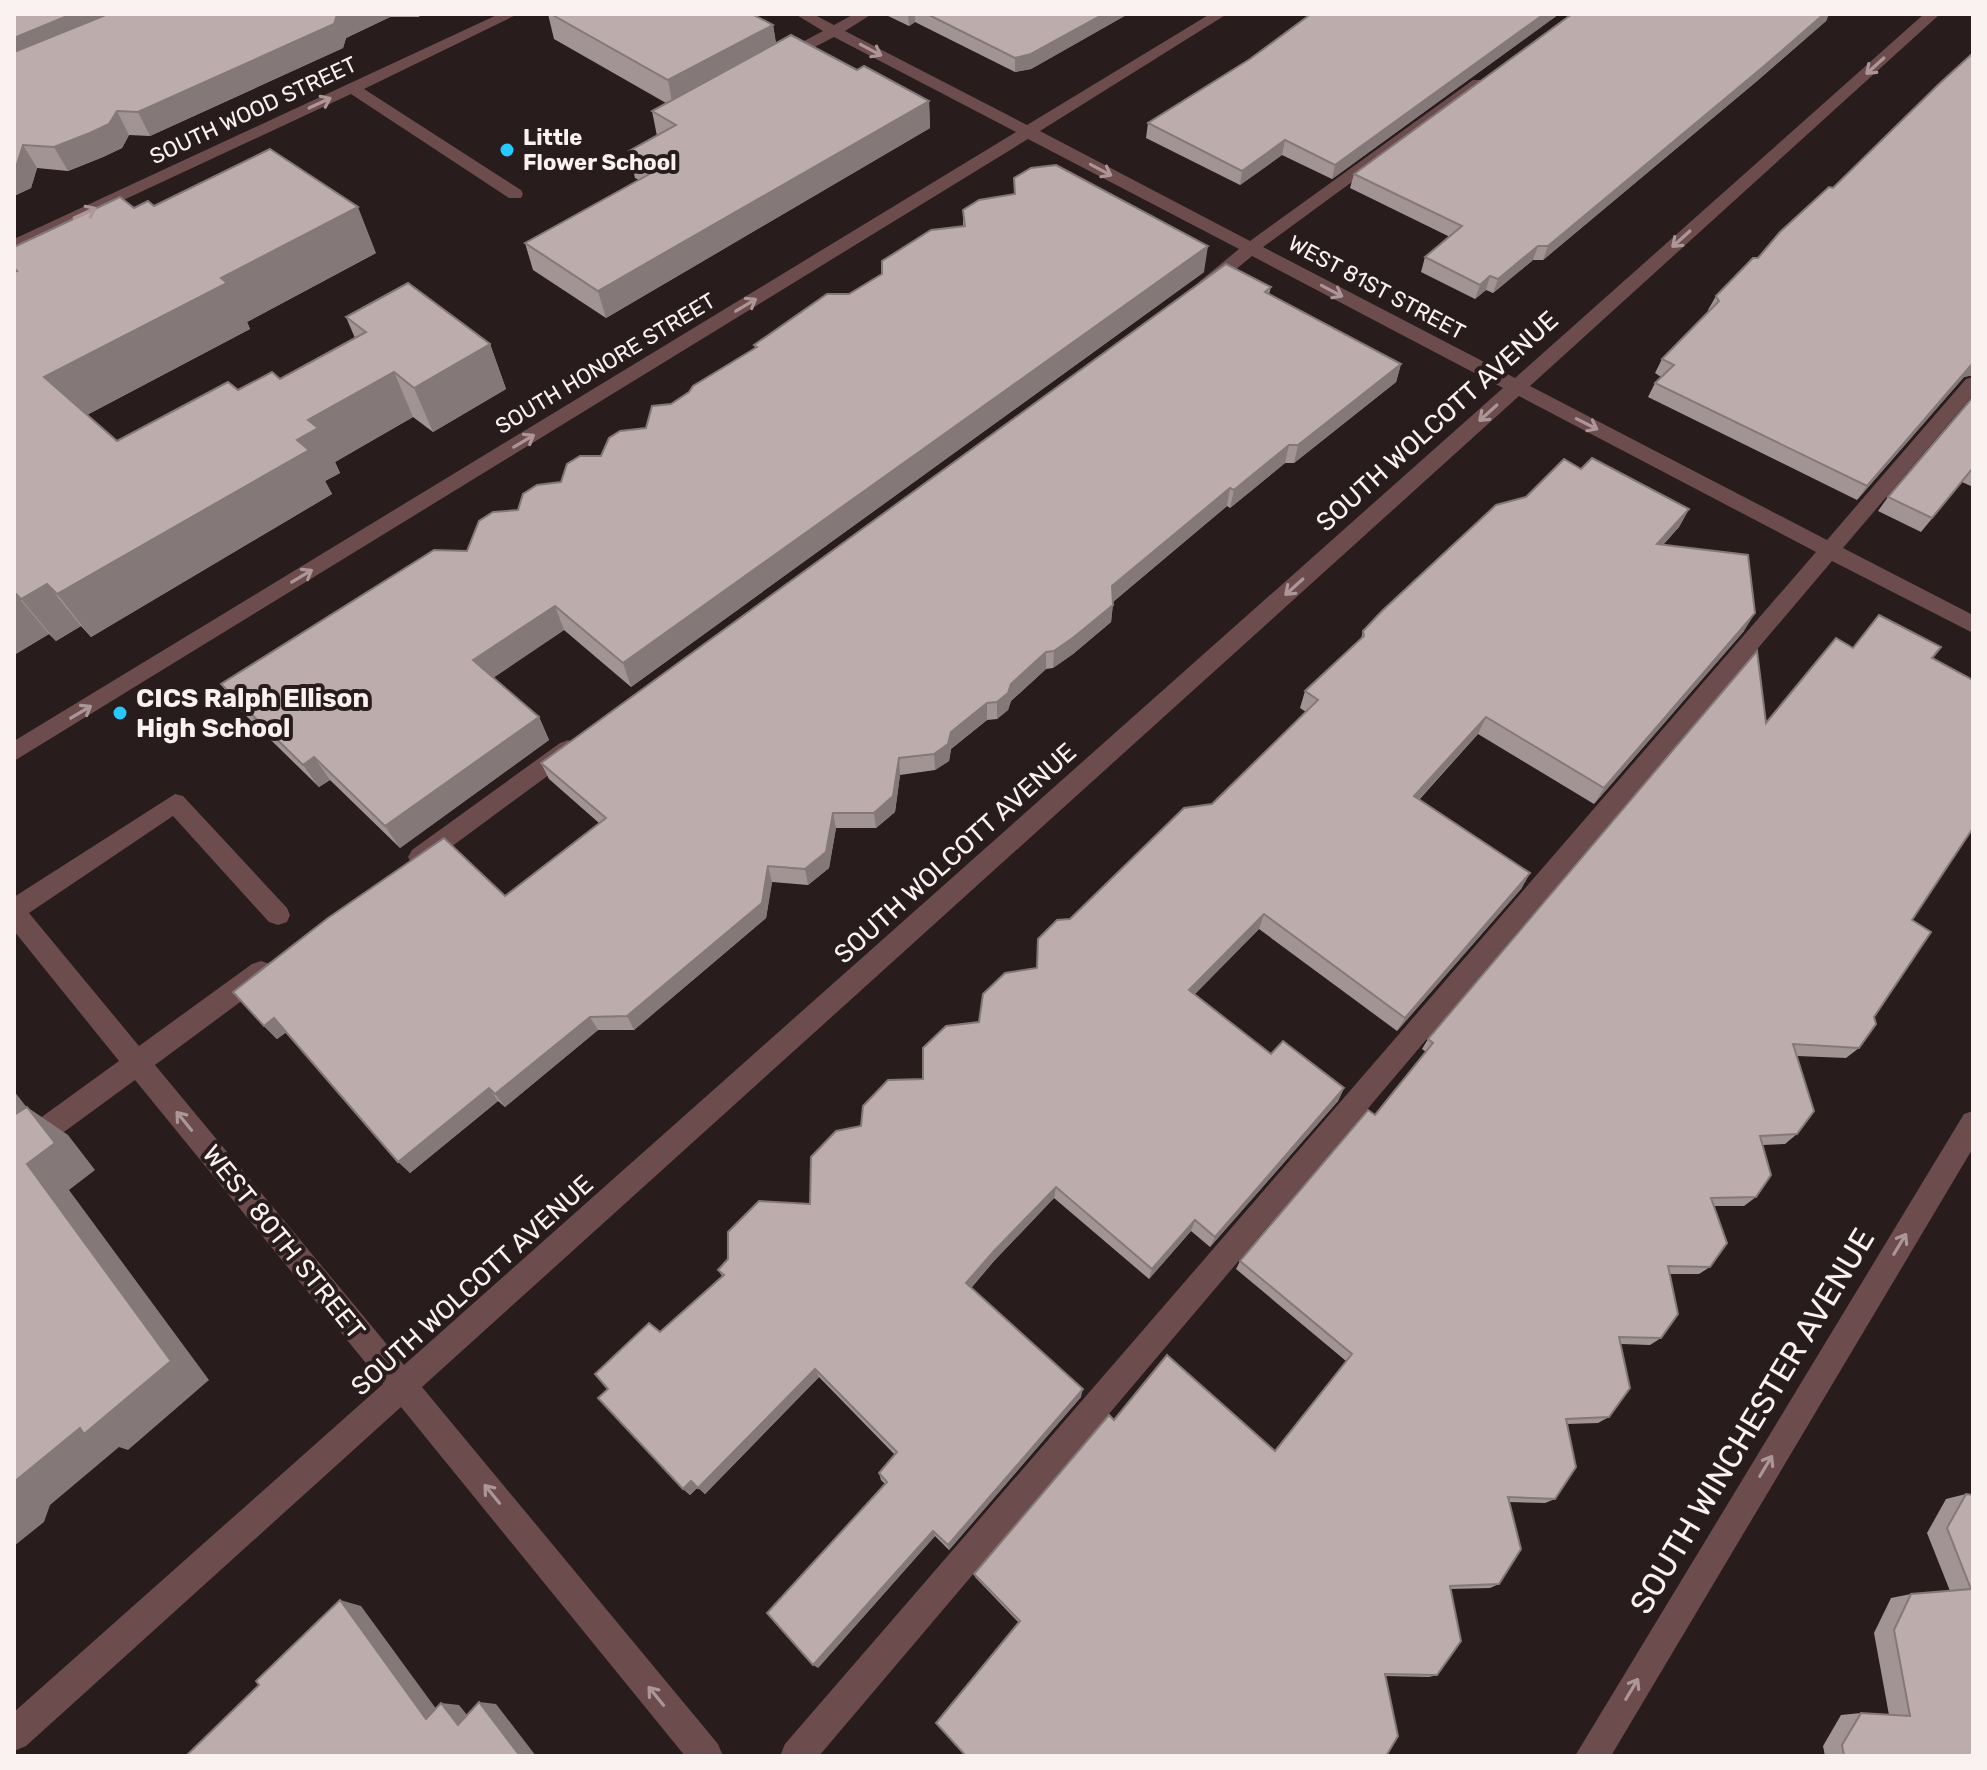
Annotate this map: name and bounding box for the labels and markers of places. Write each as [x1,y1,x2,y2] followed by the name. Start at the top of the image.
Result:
[523,124,676,176] place label: Little Flower School
[498,141,516,159] marker: Little Flower School
[136,683,369,744] place label: CICS Ralph Ellison High School
[111,704,129,722] marker: CICS Ralph Ellison High School

